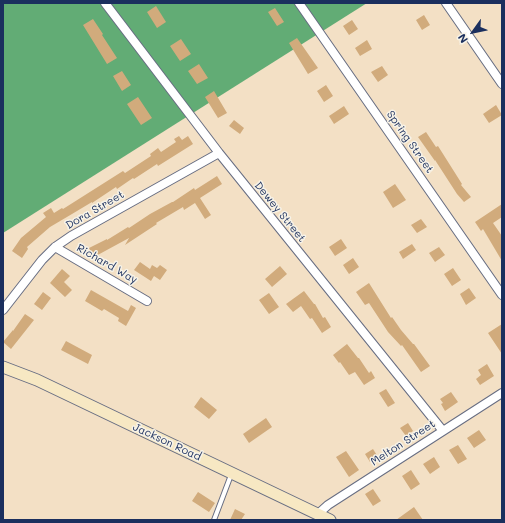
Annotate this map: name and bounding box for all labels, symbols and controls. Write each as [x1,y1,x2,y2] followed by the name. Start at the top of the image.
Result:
[453,12,493,52] north arrow
[454,31,471,46] text: N
[384,108,436,176] street label: Spring Street
[252,179,308,245] street label: Dewey Street
[64,188,126,232] street label: Dora Street
[74,241,140,287] street label: Richard Way
[368,417,438,469] street label: Melton Street
[131,420,203,464] street label: Jackson Road

